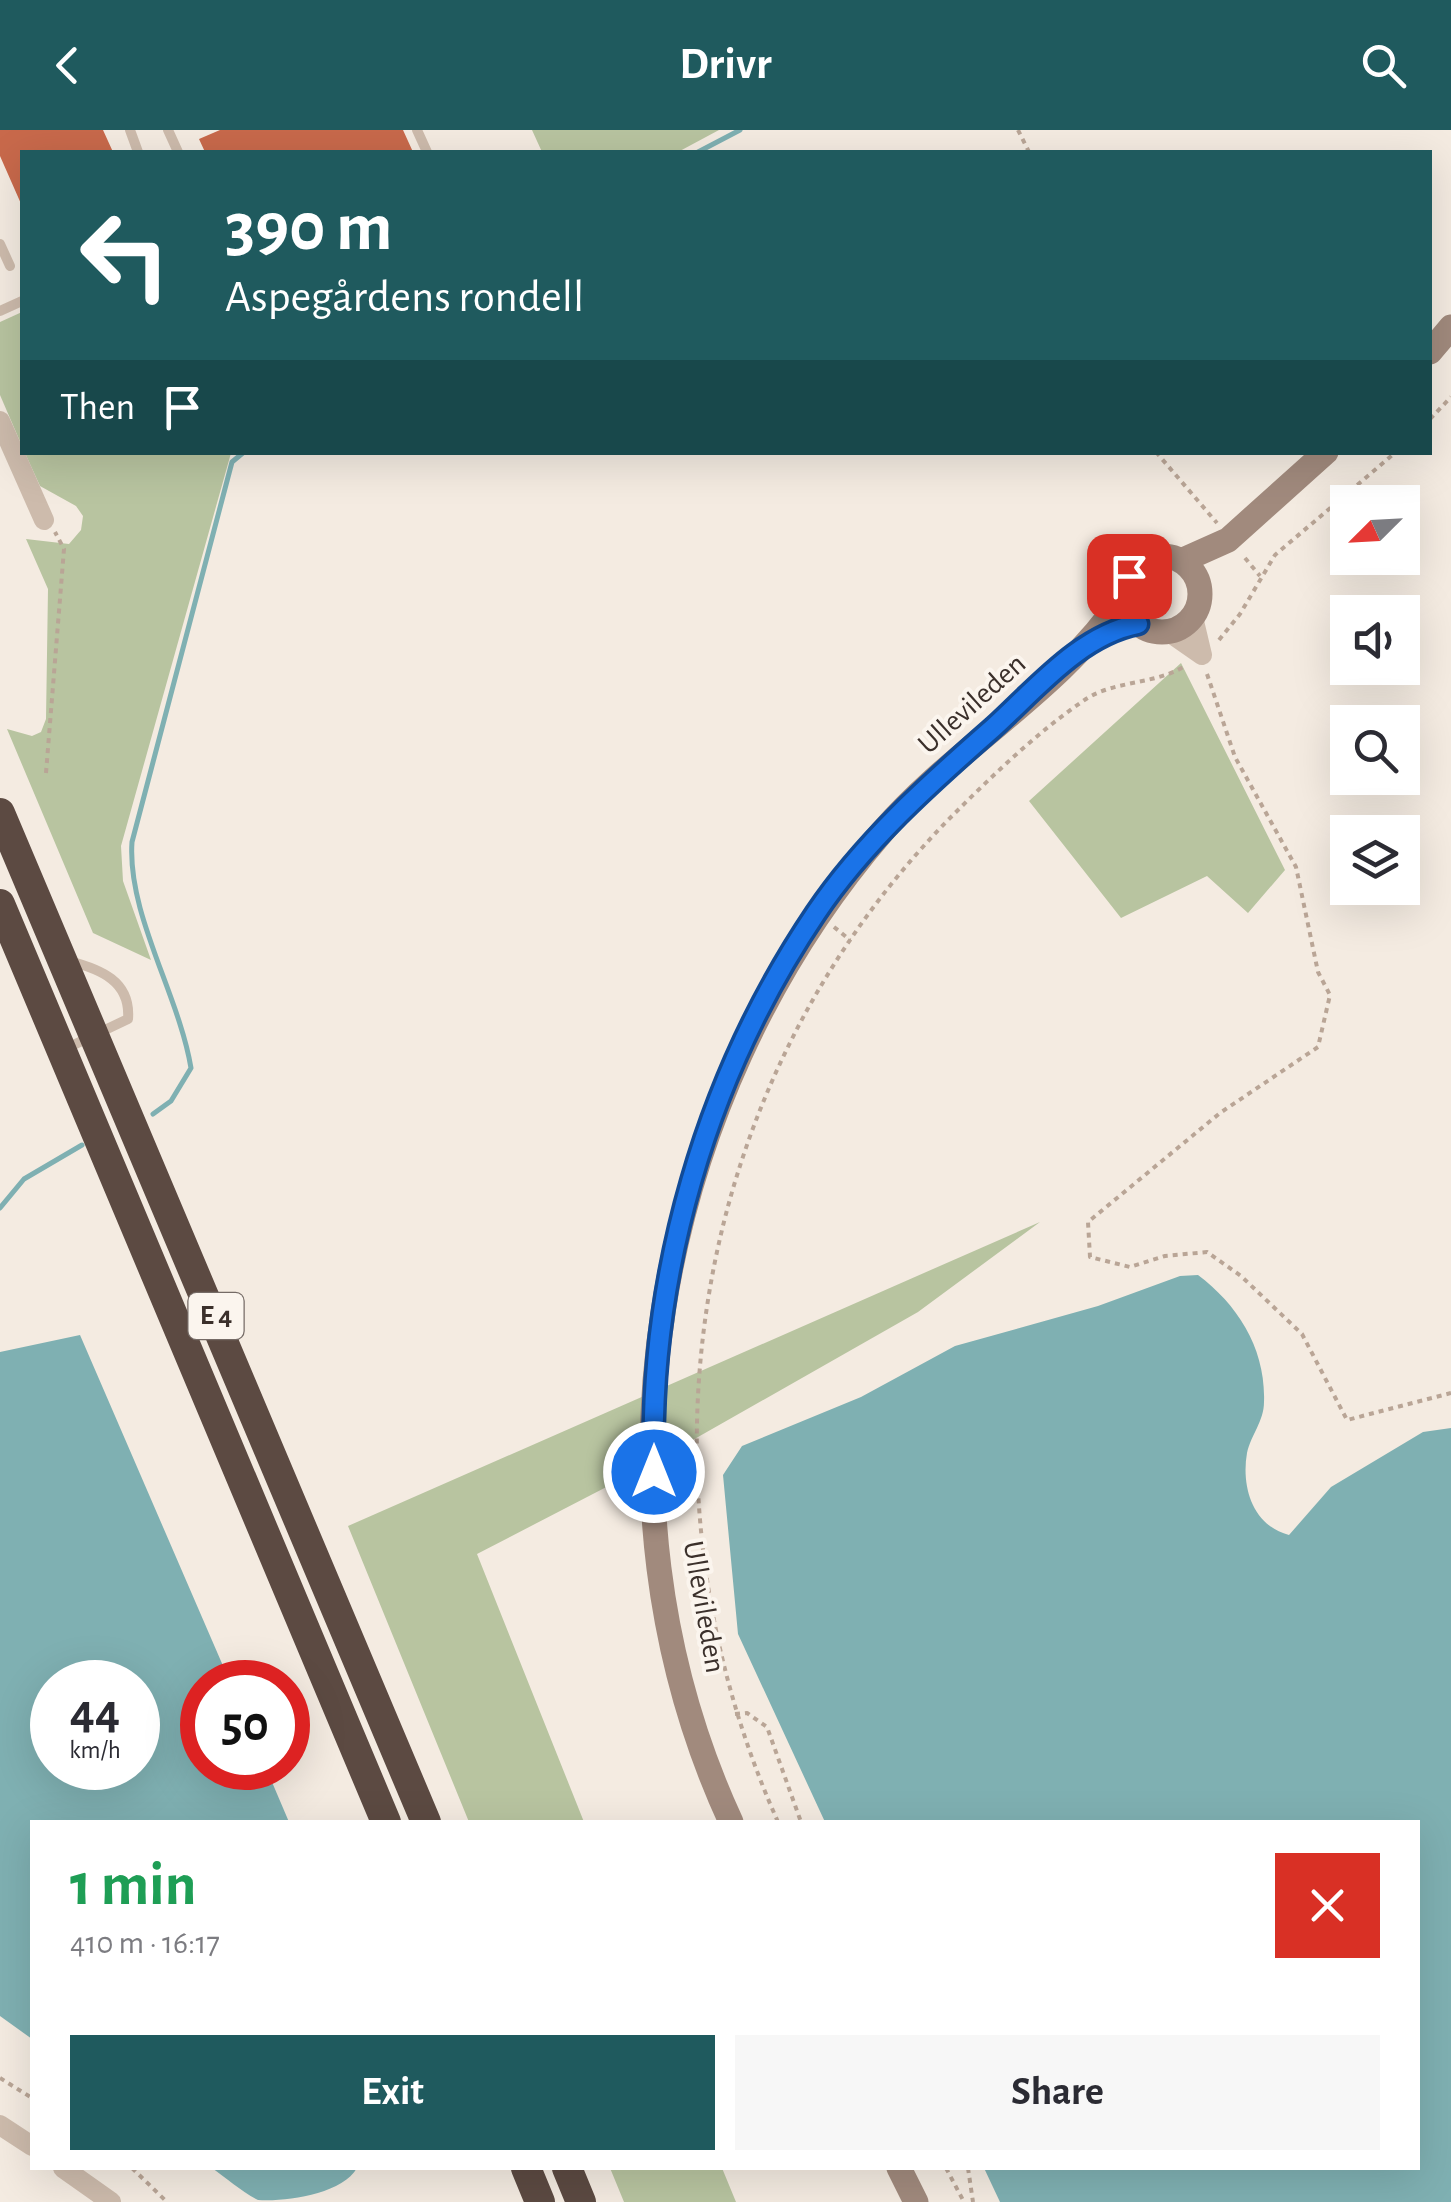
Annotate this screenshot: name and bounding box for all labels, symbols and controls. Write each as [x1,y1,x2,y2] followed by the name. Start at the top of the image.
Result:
[40,38,95,93] icon: back
[1356,38,1411,93] icon: search
[679,42,772,87] text: Drivr
[60,190,190,320] icon: left
[225,193,393,263] text: 390 m
[225,275,584,320] text: Aspegårdens rondell
[155,380,210,435] icon: arrive
[60,389,135,427] text: Then
[1330,485,1420,575] north arrow
[1330,485,1420,905] map controls
[1087,534,1172,619] pin
[1102,549,1157,604] icon: arrive
[1330,595,1420,685] button: sound
[912,648,1032,760] street label: Ullevileden
[1330,705,1420,795] button: search
[1330,815,1420,905] button: layers
[188,1293,244,1339] road number: E 4
[602,1420,706,1524] position arrow
[678,1539,730,1675] street label: Ullevileden
[180,1660,310,1790] speed limit sign: 50
[70,1688,120,1738] text: 44
[69,1738,121,1763] text: km/h
[1275,1853,1380,1958] button: close
[70,1856,196,1916] text: 1 min
[70,1927,220,1959] text: 410 m · 16:17
[70,2035,715,2150] button: Exit
[735,2035,1380,2150] button: Share

